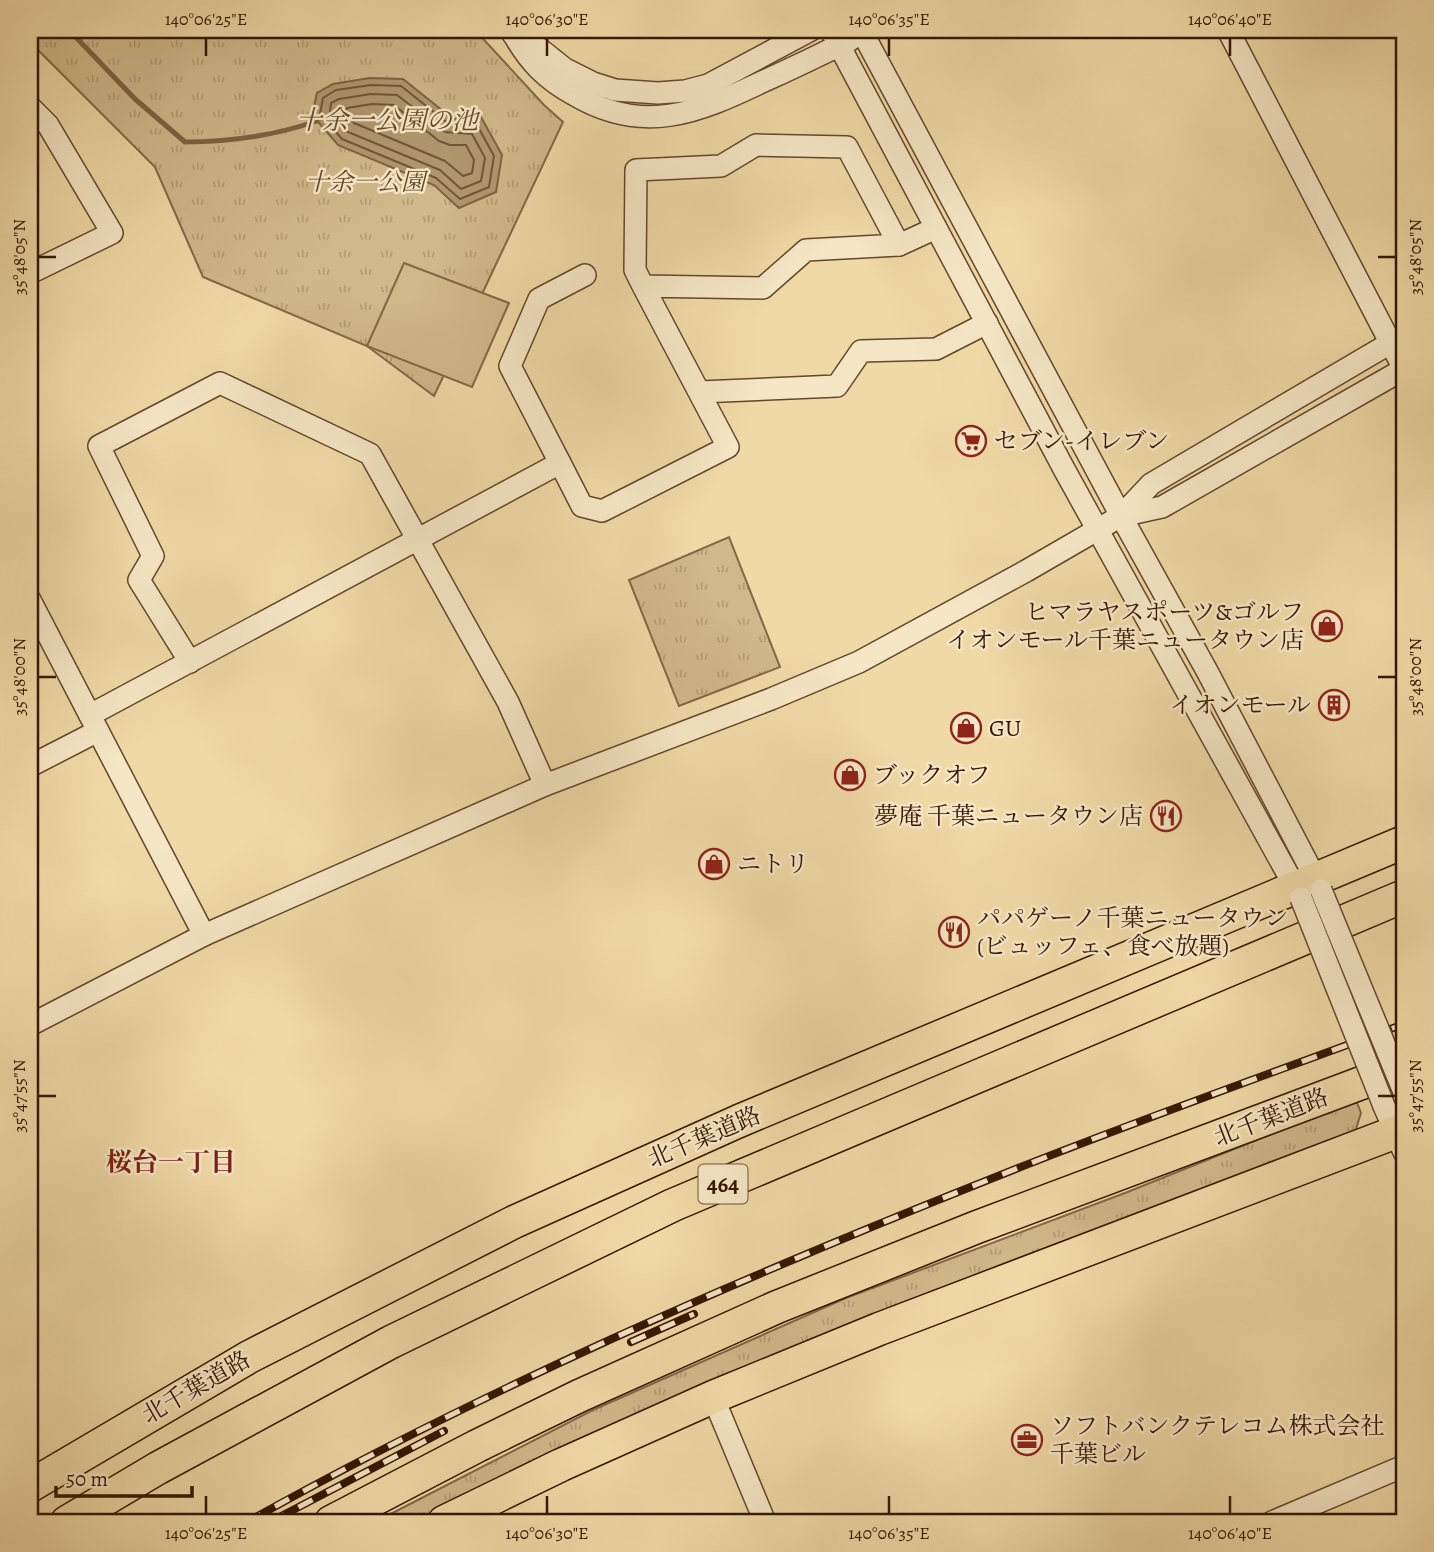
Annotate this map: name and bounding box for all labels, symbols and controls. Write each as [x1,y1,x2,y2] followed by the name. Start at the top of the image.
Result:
[165,7,247,31] text: 140°06'25"E
[505,7,589,31] text: 140°06'30"E
[848,7,930,31] text: 140°06'35"E
[1188,7,1272,31] text: 140°06'40"E
[296,103,481,138] water label: 十余一公園の池
[305,166,429,198] park label: 十余一公園
[7,219,31,295] text: 35°48'05"N
[1403,219,1427,295] text: 35°48'05"N
[954,424,988,458] supermarket icon: セブン-イレブン
[994,425,1169,457] place label: セブン-イレブン
[946,596,1304,656] place label: ヒマラヤスポーツ&ゴルフ イオンモール千葉ニュータウン店
[1310,609,1344,643] shop icon: ヒマラヤスポーツ&ゴルフ イオンモール千葉ニュータウン店
[7,638,31,716] text: 35°48'00"N
[1403,638,1427,716] text: 35°48'00"N
[1317,688,1351,722] building icon: イオンモール
[1169,689,1311,721] place label: イオンモール
[949,711,983,745] shop icon: GU
[989,712,1021,744] place label: GU
[833,758,867,792] shop icon: ブックオフ
[873,759,991,791] place label: ブックオフ
[1149,799,1183,833] restaurant icon: 夢庵 千葉ニュータウン店
[874,800,1143,832] place label: 夢庵 千葉ニュータウン店
[697,847,731,881] shop icon: ニトリ
[737,848,809,880] place label: ニトリ
[977,902,1289,962] place label: パパゲーノ千葉ニュータウン (ビュッフェ、食べ放題)
[937,915,971,949] restaurant icon: パパゲーノ千葉ニュータウン (ビュッフェ、食べ放題)
[7,1059,31,1133] text: 35°47'55"N
[1403,1059,1427,1133] text: 35°47'55"N
[1209,1081,1333,1153] street label: 北千葉道路
[643,1099,765,1175] street label: 北千葉道路
[106,1145,236,1180] district label: 桜台一丁目
[698,1164,748,1204] road number: 464
[136,1343,256,1431] street label: 北千葉道路
[1050,1410,1385,1470] place label: ソフトバンクテレコム株式会社 千葉ビル
[1010,1423,1044,1457] office icon: ソフトバンクテレコム株式会社 千葉ビル
[56,1454,192,1498] scale bar
[66,1465,108,1493] text: 50 m
[165,1521,247,1545] text: 140°06'25"E
[505,1521,589,1545] text: 140°06'30"E
[848,1521,930,1545] text: 140°06'35"E
[1188,1521,1272,1545] text: 140°06'40"E

